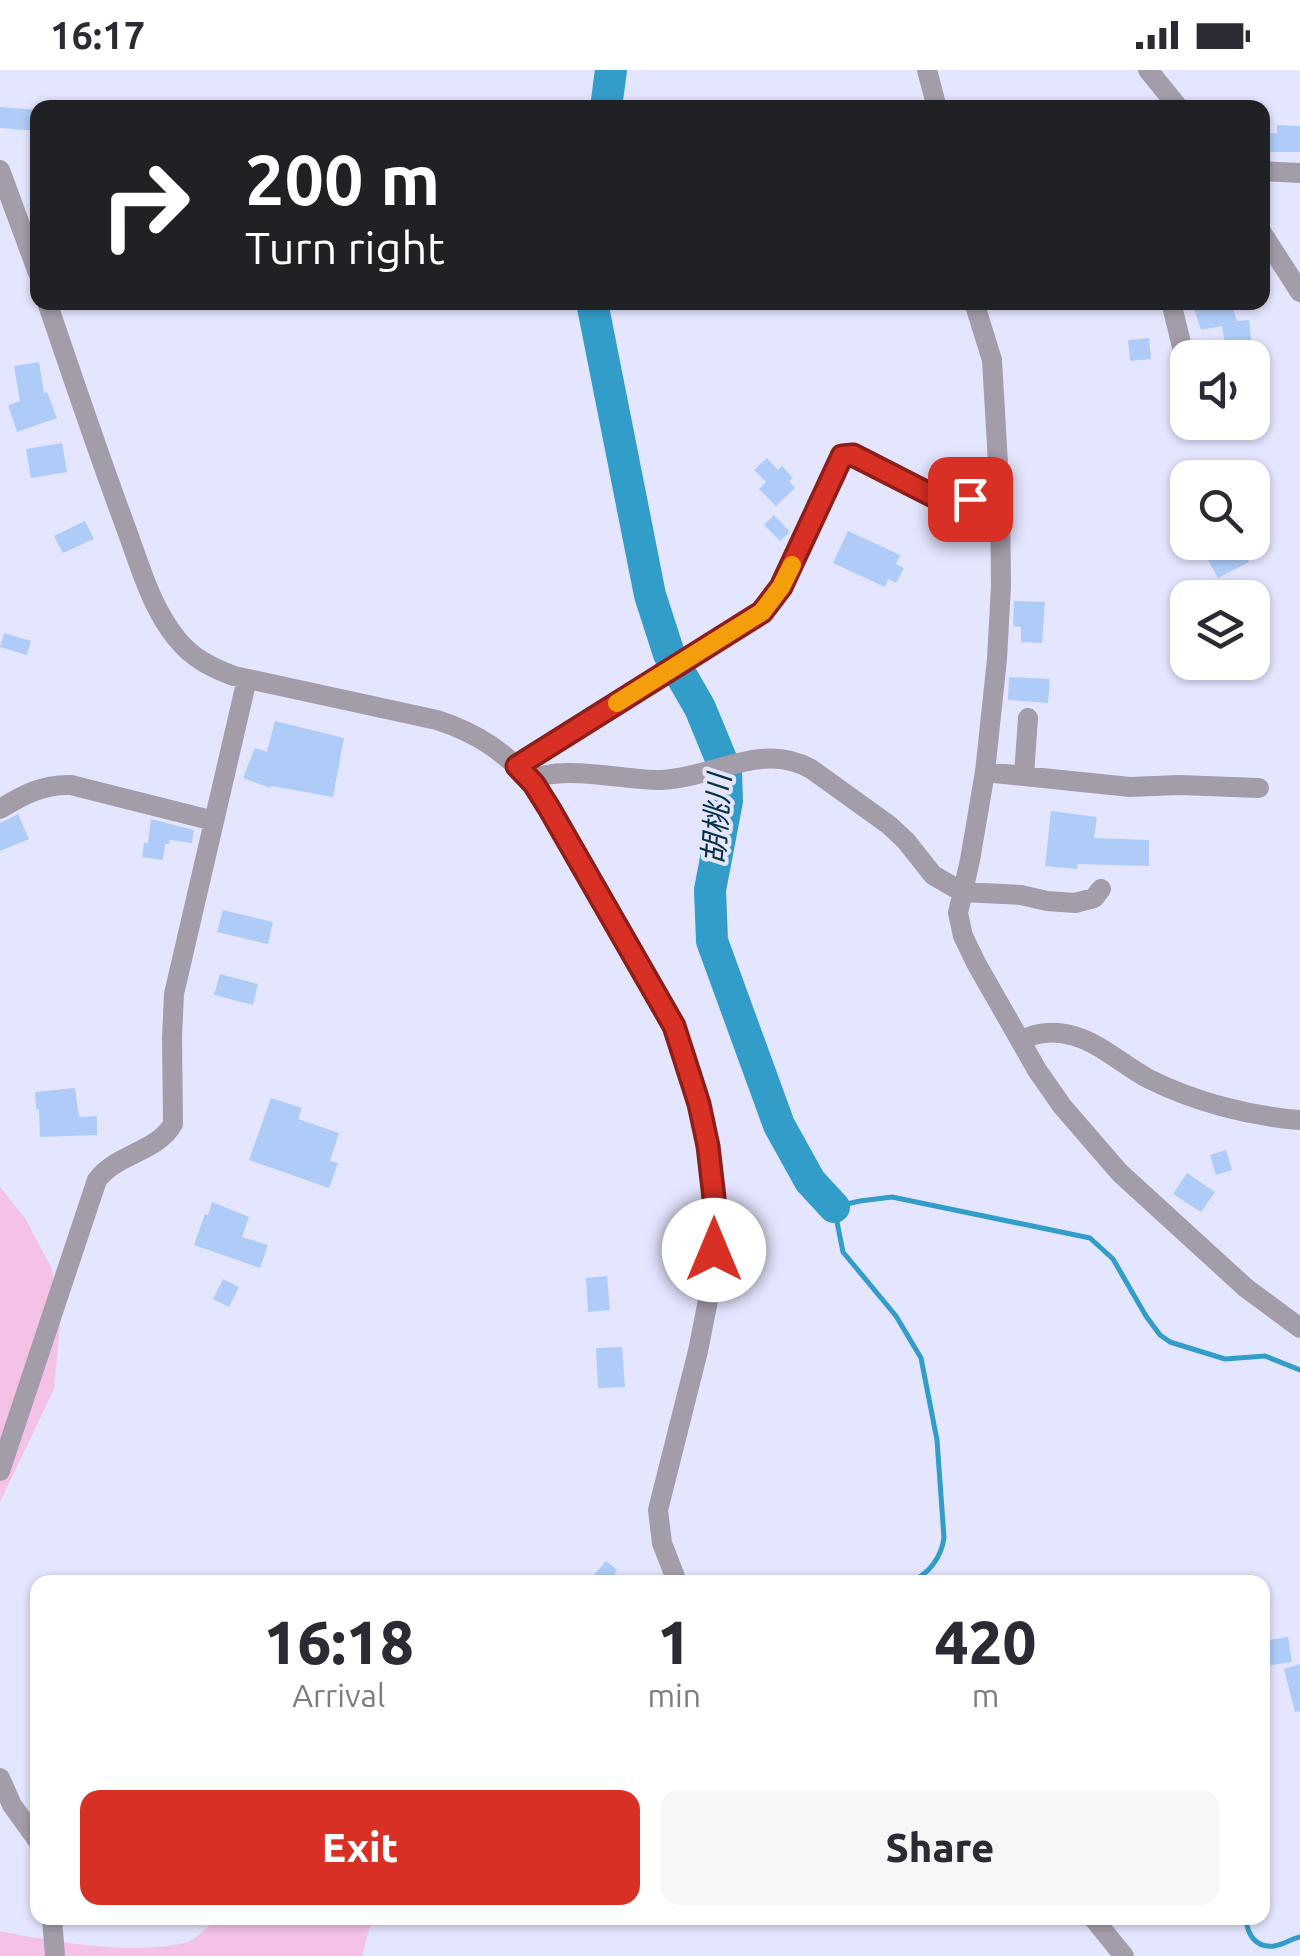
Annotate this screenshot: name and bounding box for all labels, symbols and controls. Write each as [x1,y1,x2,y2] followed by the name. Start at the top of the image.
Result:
[50,14,145,56] text: 16:17
[80,140,210,270] icon: right
[245,140,440,218] text: 200 m
[245,222,445,273] text: Turn right
[1170,340,1270,680] map controls
[1170,340,1270,440] button: sound
[928,457,1013,542] pin
[1170,460,1270,560] button: search
[943,472,998,527] icon: arrive
[1170,580,1270,680] button: layers
[696,770,736,865] water label: 胡桃川
[662,1198,766,1302] position arrow
[264,1608,414,1675] text: 16:18
[657,1608,691,1675] text: 1
[935,1608,1036,1675] text: 420
[292,1677,385,1713] text: Arrival
[647,1677,701,1713] text: min
[972,1677,999,1713] text: m
[80,1790,640,1905] button: Exit
[660,1790,1220,1905] button: Share

